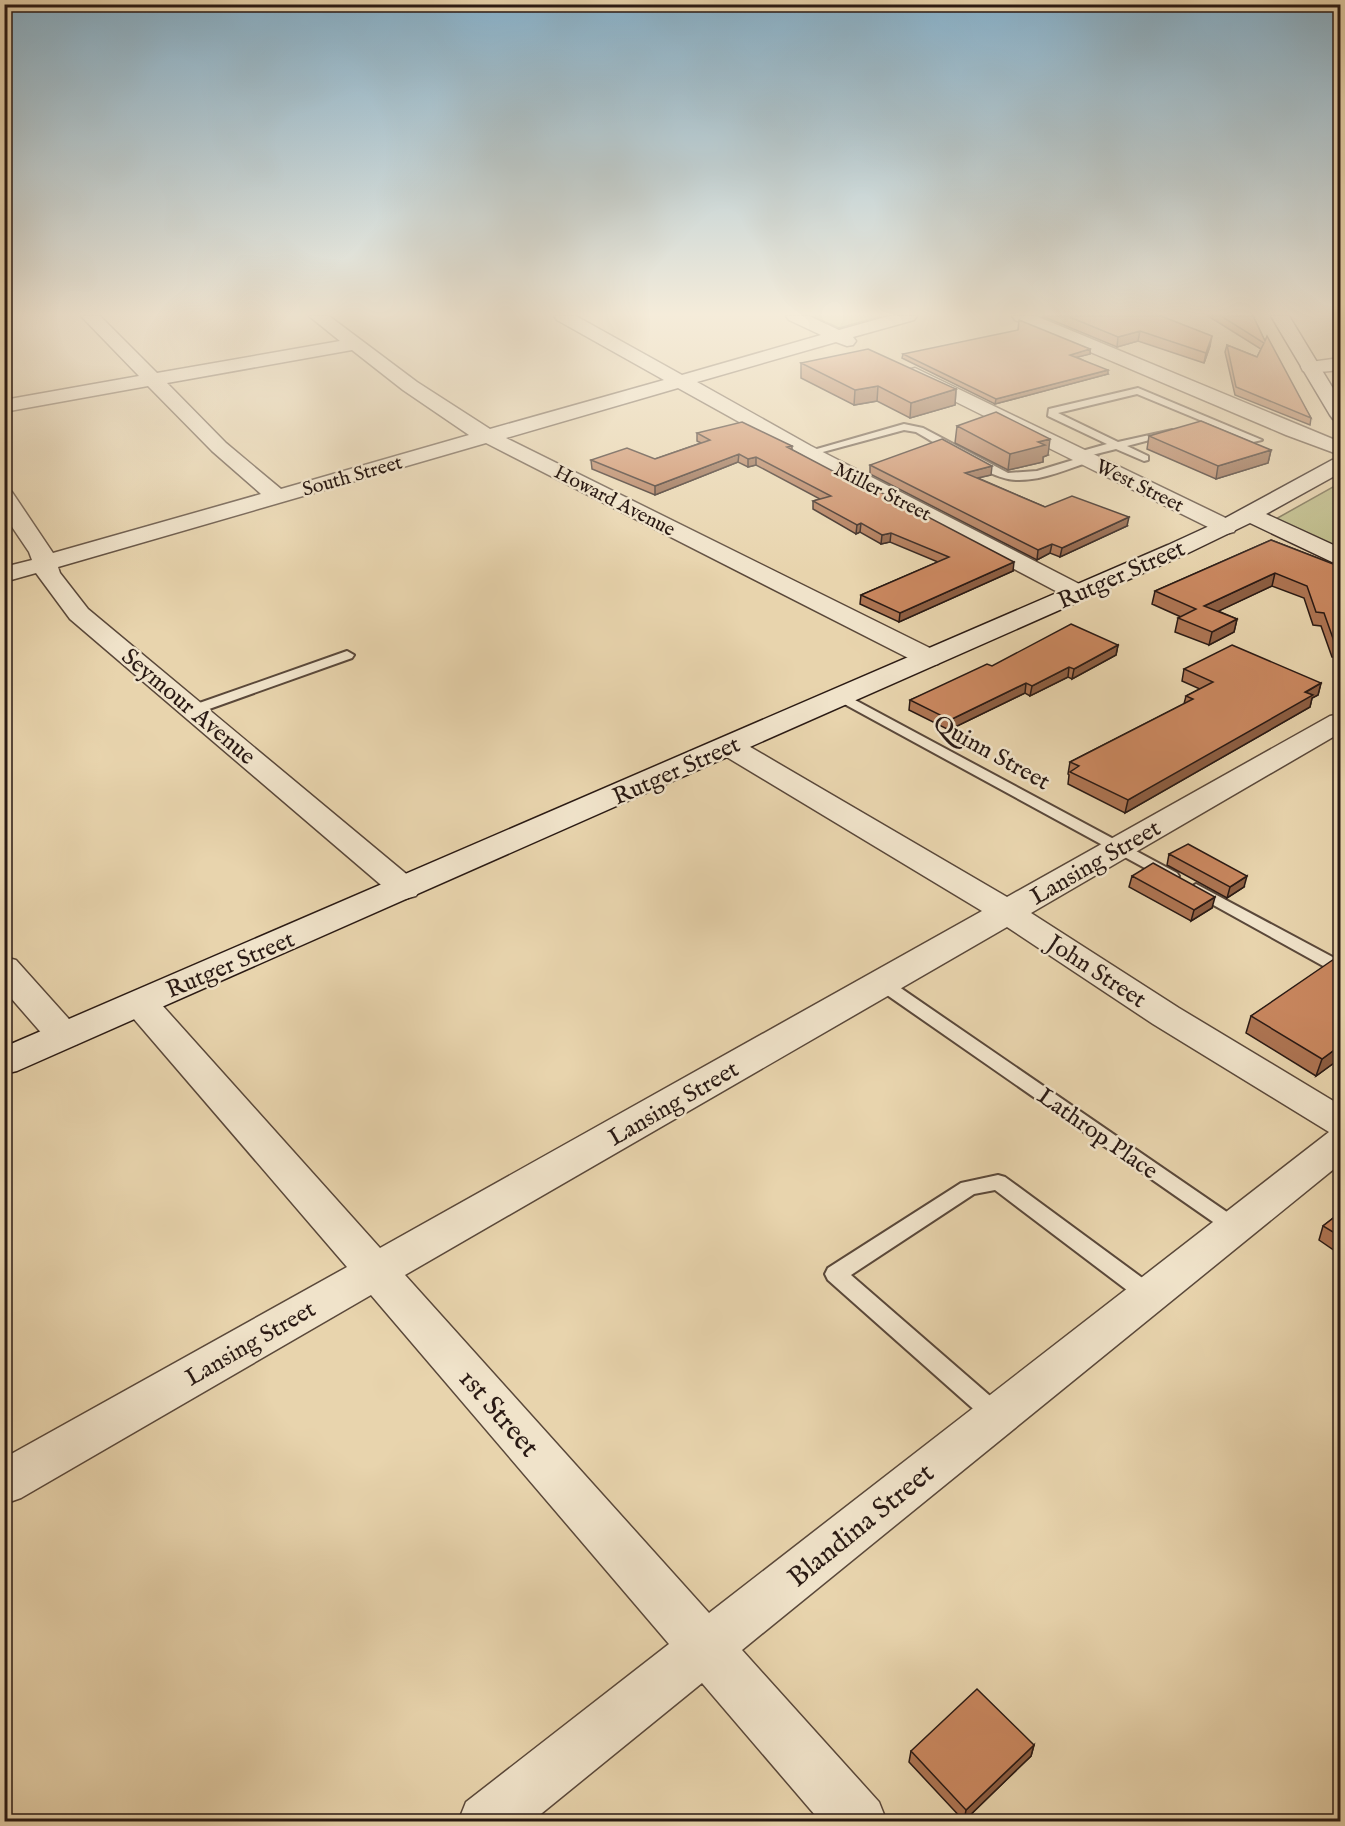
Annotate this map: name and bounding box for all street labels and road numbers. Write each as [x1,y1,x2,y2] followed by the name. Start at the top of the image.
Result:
[300,450,405,503] street label: South Street
[1091,454,1188,519] street label: West Street
[830,457,935,528] street label: Miller Street
[550,460,679,543] street label: Howard Avenue
[1053,533,1190,617] street label: Rutger Street
[114,642,262,772] street label: Seymour Avenue
[927,708,1055,798] street label: Quinn Street
[608,729,745,813] street label: Rutger Street
[1025,813,1167,913] street label: Lansing Street
[162,924,299,1006] street label: Rutger Street
[1038,927,1152,1016] street label: John Street
[603,1054,745,1154] street label: Lansing Street
[1031,1081,1164,1187] street label: Lathrop Place
[180,1294,322,1394] street label: Lansing Street
[450,1362,546,1465] street label: 1st Street
[781,1456,942,1596] street label: Blandina Street

